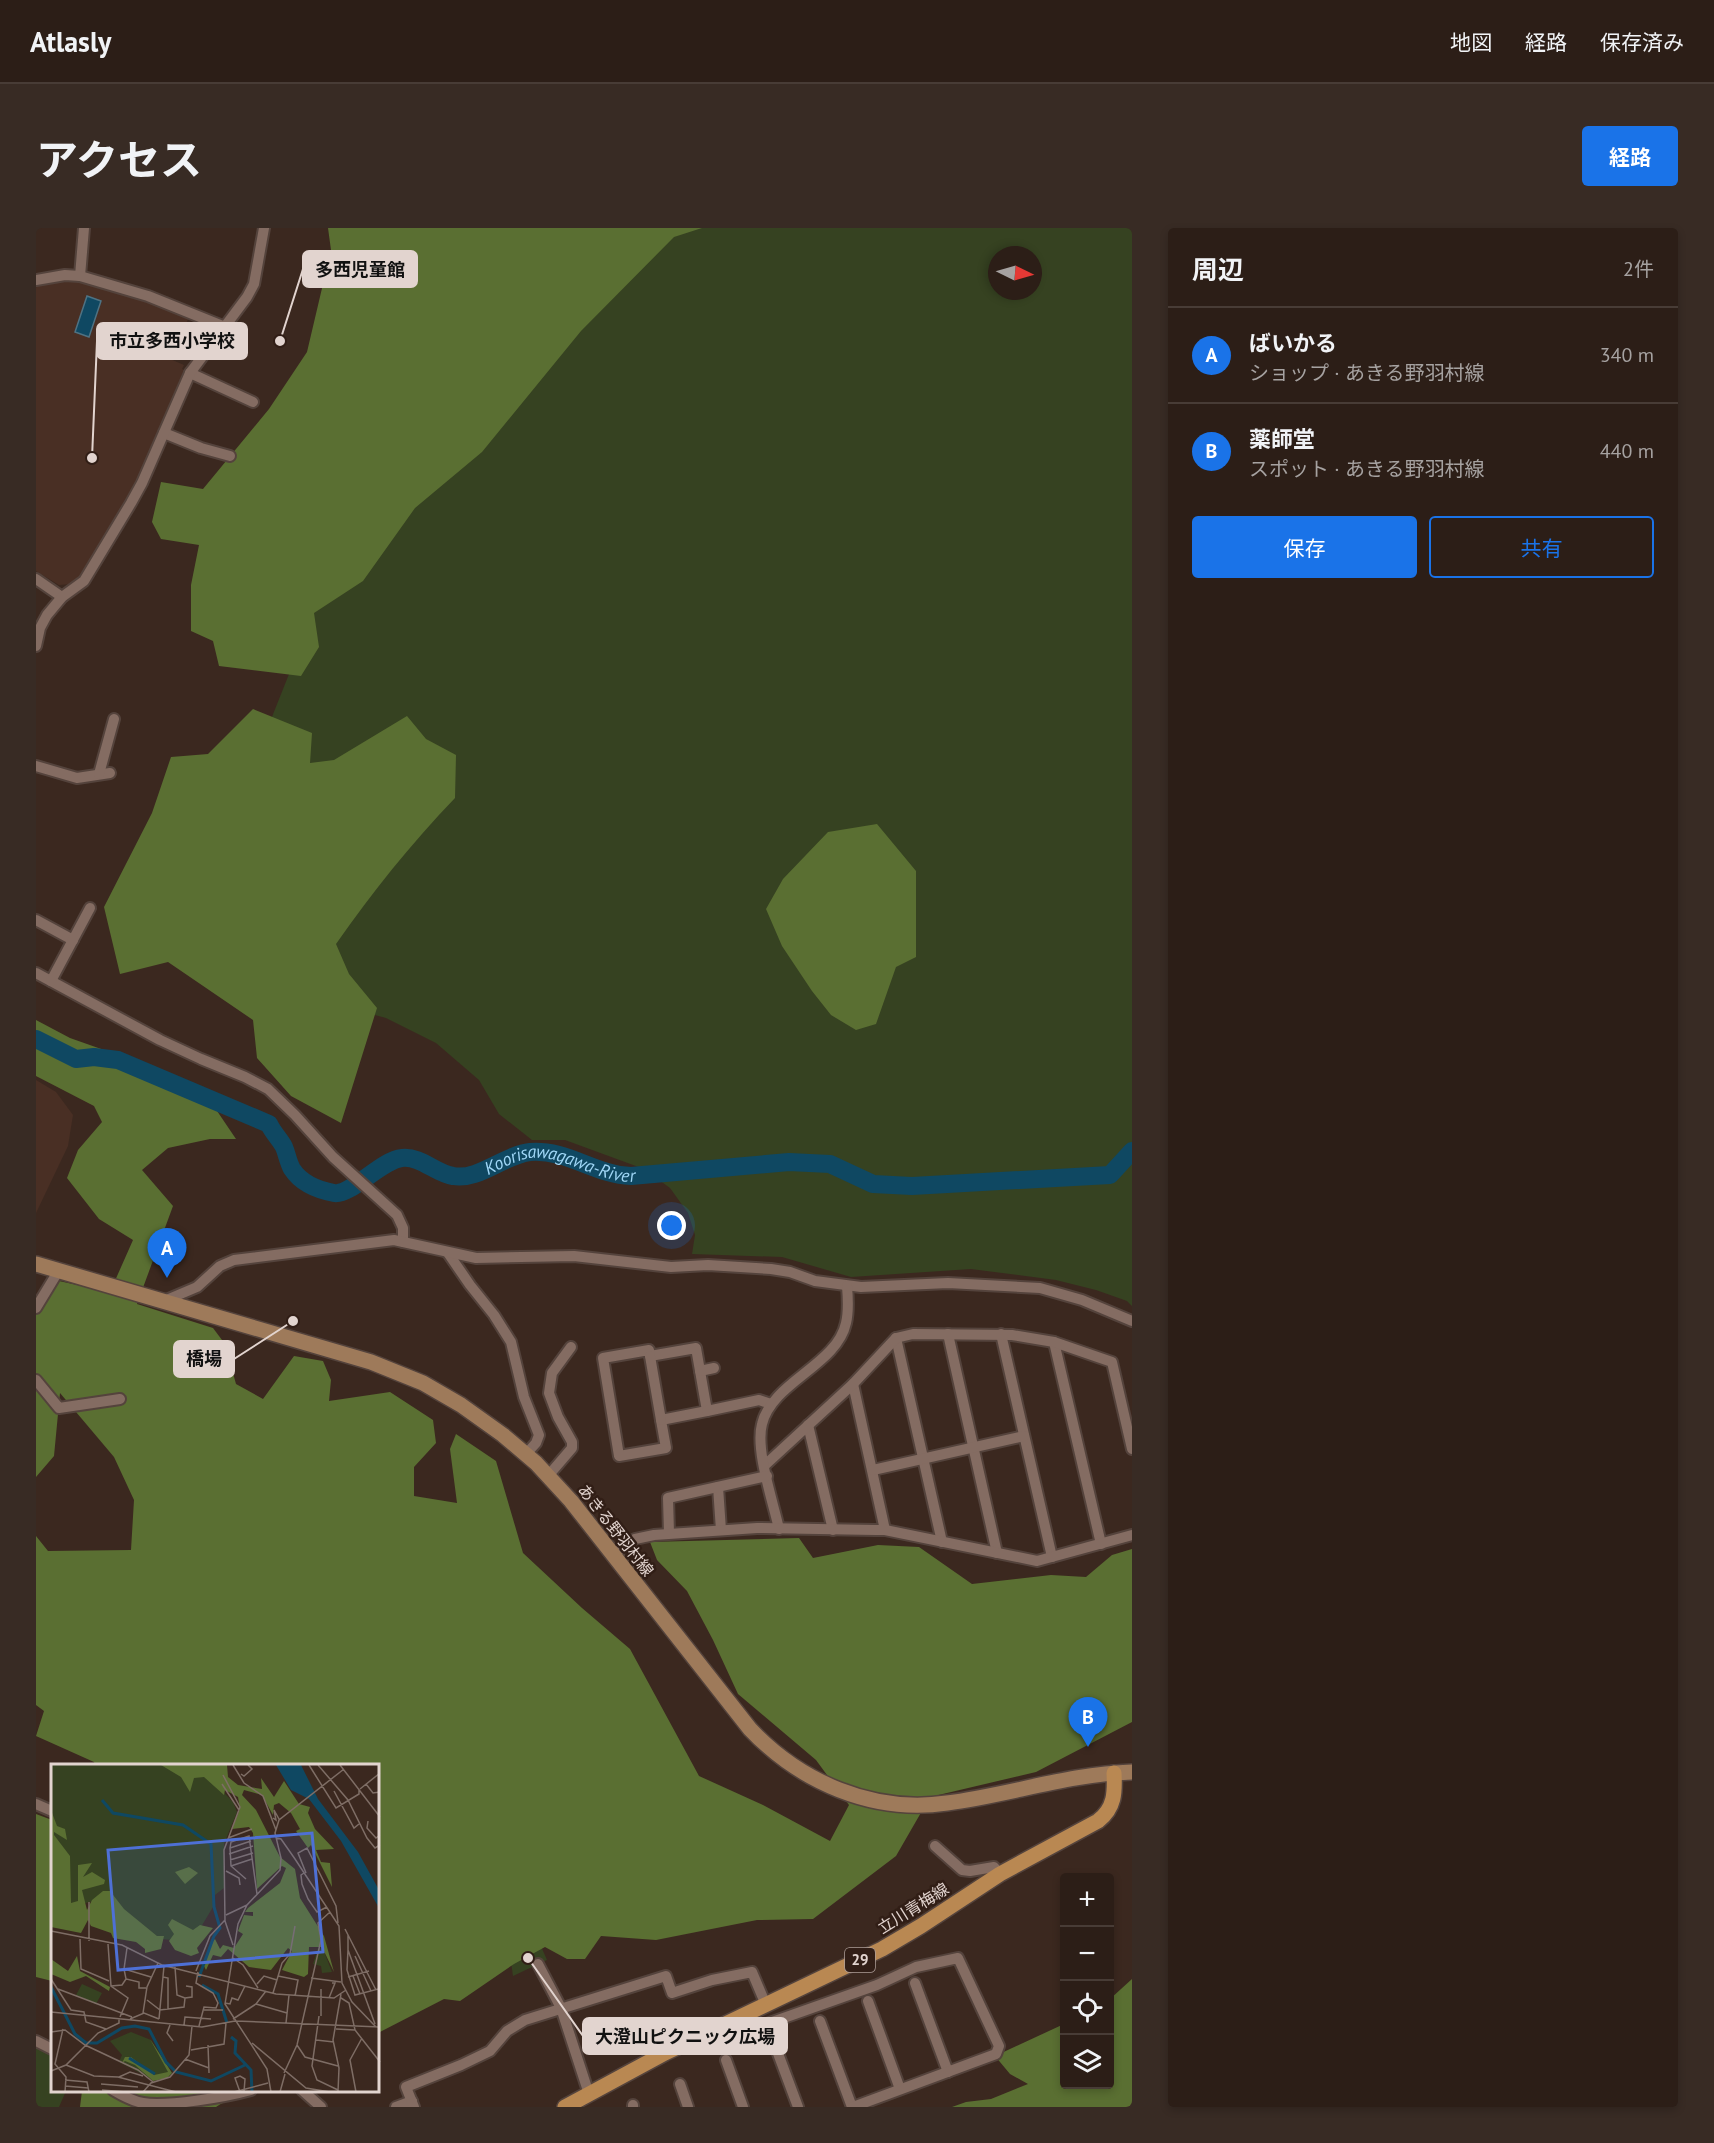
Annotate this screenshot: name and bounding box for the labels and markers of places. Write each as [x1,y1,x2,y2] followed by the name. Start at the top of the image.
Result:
[303,251,417,287] callout: 多西児童館
[97,323,247,359] callout: 市立多西小学校
[148,1228,186,1278] pin: A
[174,1341,234,1377] callout: 橋場
[1068,1698,1108,1747] pin: B
[583,2018,787,2054] callout: 大澄山ピクニック広場

